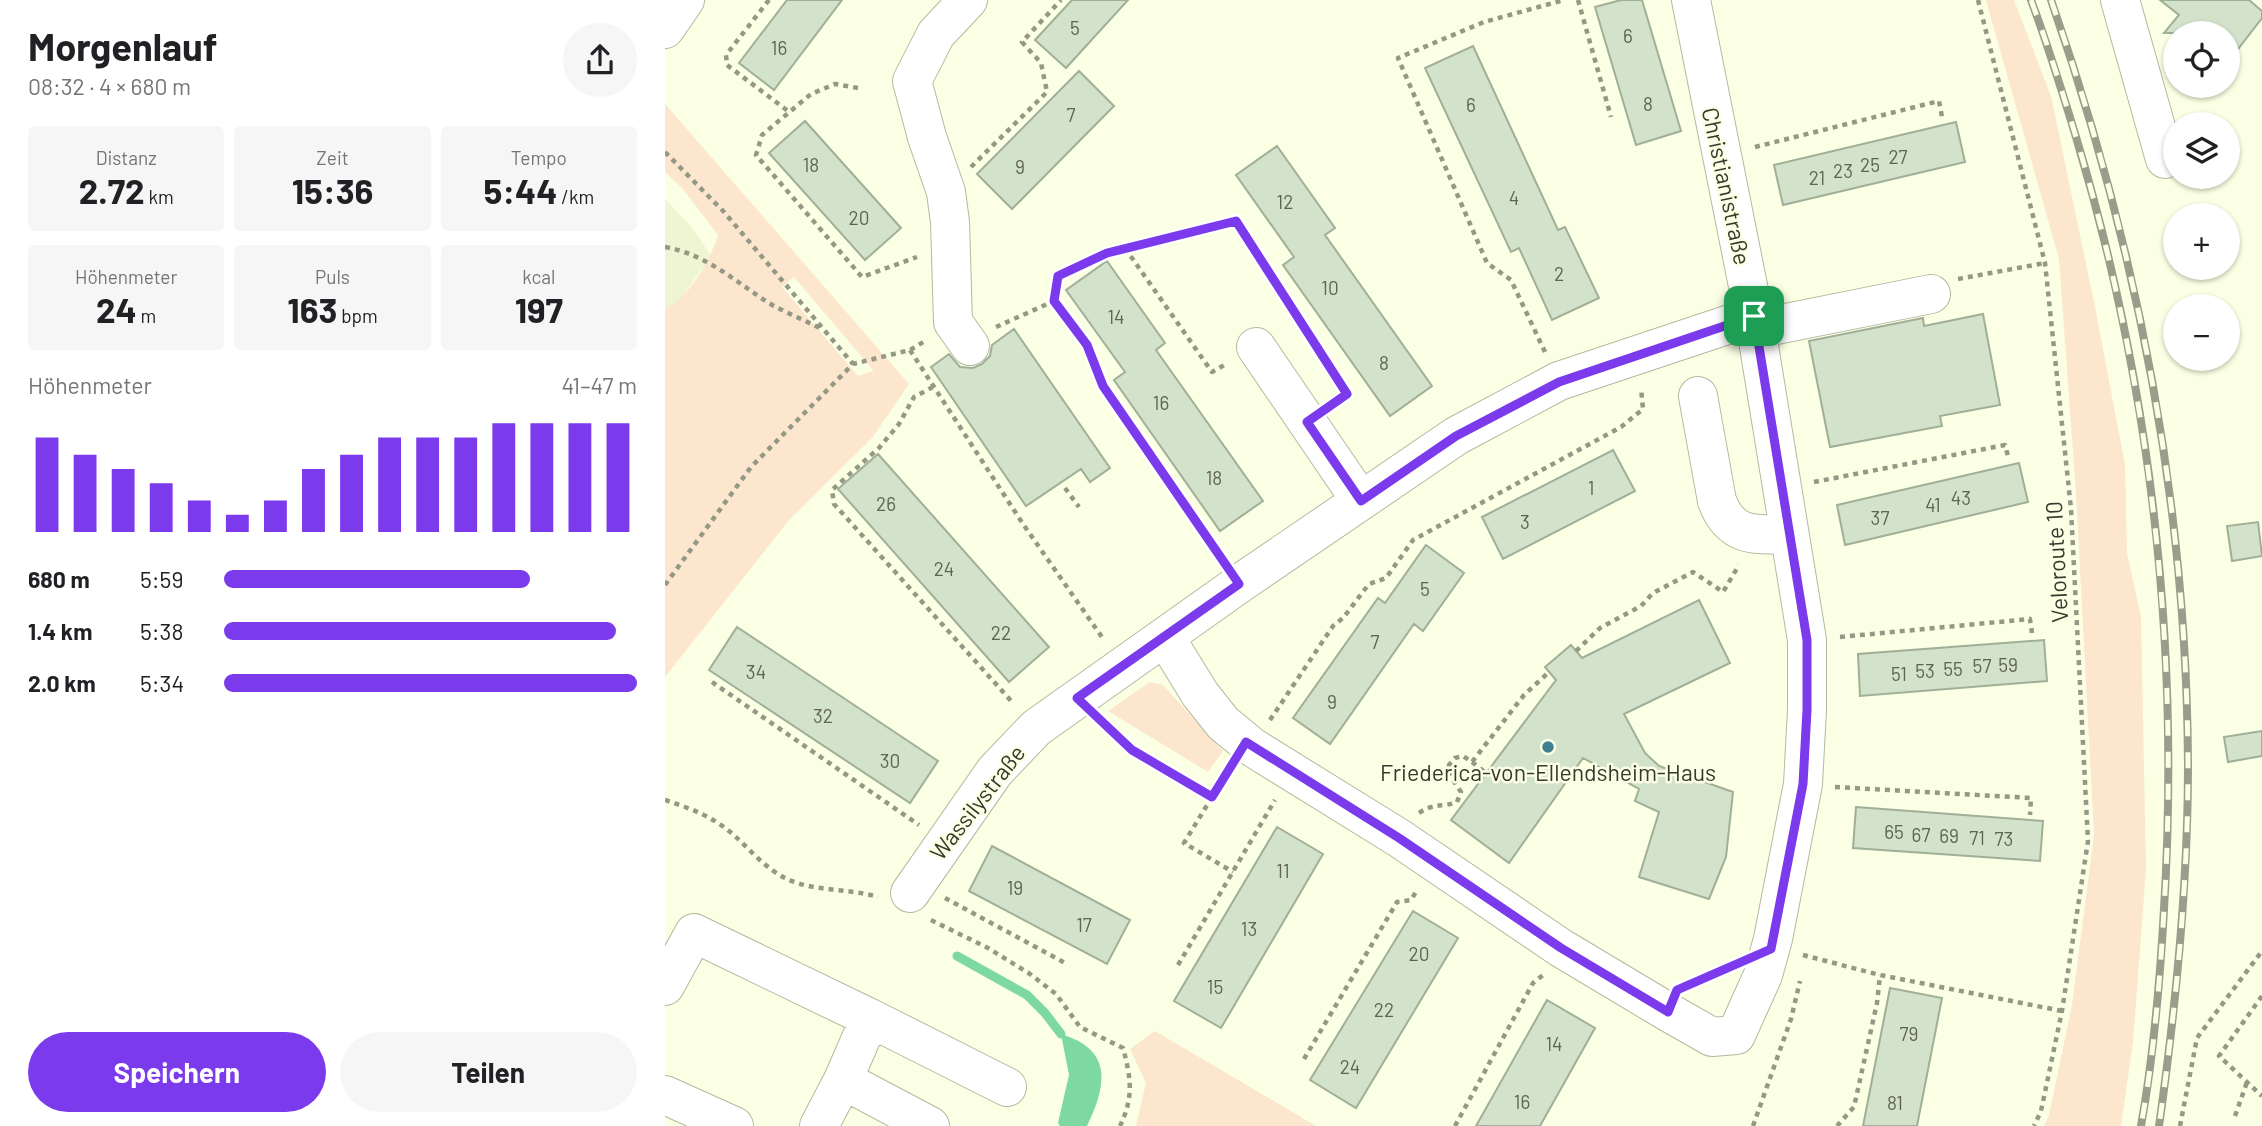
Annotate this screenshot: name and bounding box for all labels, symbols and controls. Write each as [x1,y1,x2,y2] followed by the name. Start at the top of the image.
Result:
[1070,16,1080,39] house number: 5
[2163,21,2240,371] map controls
[2163,21,2240,98] button: locate
[28,23,217,69] text: Morgenlauf
[563,23,637,97] button: share
[1623,24,1633,47] house number: 6
[771,36,787,59] house number: 16
[28,72,191,100] text: 08:32 · 4 × 680 m
[1643,92,1653,115] house number: 8
[1466,93,1476,116] house number: 6
[1067,103,1076,126] house number: 7
[1697,105,1757,267] street label: Christianistraße
[2163,112,2240,189] button: layers
[1888,145,1908,168] house number: 27
[96,146,157,169] text: Distanz
[316,146,349,169] text: Zeit
[511,146,567,169] text: Tempo
[803,153,819,176] house number: 18
[1860,153,1880,176] house number: 25
[1015,155,1025,178] house number: 9
[1833,159,1853,182] house number: 23
[1809,166,1825,189] house number: 21
[79,169,145,211] text: 2.72
[292,169,373,211] text: 15:36
[484,169,557,211] text: 5:44
[145,185,174,208] text: km
[557,185,594,208] text: /km
[1509,186,1519,209] house number: 4
[1277,190,1293,213] house number: 12
[2163,203,2240,280] button: +
[849,206,869,229] house number: 20
[1554,262,1564,285] house number: 2
[75,265,177,288] text: Höhenmeter
[315,265,350,288] text: Puls
[522,265,555,288] text: kcal
[1321,276,1339,299] house number: 10
[1724,286,1784,346] pin
[96,288,137,330] text: 24
[287,288,337,330] text: 163
[515,288,563,330] text: 197
[2163,294,2240,371] button: −
[1735,297,1773,335] icon: arrive
[137,304,156,327] text: m
[337,304,378,327] text: bpm
[1107,305,1125,328] house number: 14
[1379,351,1389,374] house number: 8
[28,371,152,399] text: Höhenmeter
[562,371,637,399] text: 41–47 m
[1153,391,1169,414] house number: 16
[1206,466,1222,489] house number: 18
[1588,476,1594,499] house number: 1
[1951,486,1971,509] house number: 43
[876,492,896,515] house number: 26
[1925,493,1941,516] house number: 41
[2039,501,2073,623] street label: Veloroute 10
[1871,506,1889,529] house number: 37
[1520,510,1530,533] house number: 3
[934,557,954,580] house number: 24
[28,565,90,593] text: 680 m
[140,565,183,593] text: 5:59
[1420,577,1430,600] house number: 5
[28,617,92,645] text: 1.4 km
[140,617,183,645] text: 5:38
[991,621,1011,644] house number: 22
[1371,630,1380,653] house number: 7
[1998,653,2018,676] house number: 59
[1973,654,1991,677] house number: 57
[1943,657,1963,680] house number: 55
[1915,659,1935,682] house number: 53
[746,660,766,683] house number: 34
[1891,662,1907,685] house number: 51
[28,669,96,697] text: 2.0 km
[140,669,184,697] text: 5:34
[1327,690,1337,713] house number: 9
[813,704,833,727] house number: 32
[923,739,1031,865] street label: Wassilystraße
[1540,739,1556,755] marker: Friederica-von-Ellendsheim-Haus
[880,749,900,772] house number: 30
[1380,758,1716,786] place label: Friederica-von-Ellendsheim-Haus
[1884,820,1904,843] house number: 65
[1912,823,1930,846] house number: 67
[1939,824,1959,847] house number: 69
[1969,826,1985,849] house number: 71
[1995,827,2013,850] house number: 73
[1276,859,1290,882] house number: 11
[1007,876,1023,899] house number: 19
[1076,913,1092,936] house number: 17
[1241,917,1257,940] house number: 13
[1409,942,1429,965] house number: 20
[1207,975,1223,998] house number: 15
[1374,998,1394,1021] house number: 22
[1900,1022,1918,1045] house number: 79
[28,1032,326,1112] button: Speichern
[340,1032,637,1112] button: Teilen
[1545,1032,1563,1055] house number: 14
[1340,1055,1360,1078] house number: 24
[1514,1090,1530,1113] house number: 16
[1887,1091,1903,1114] house number: 81

